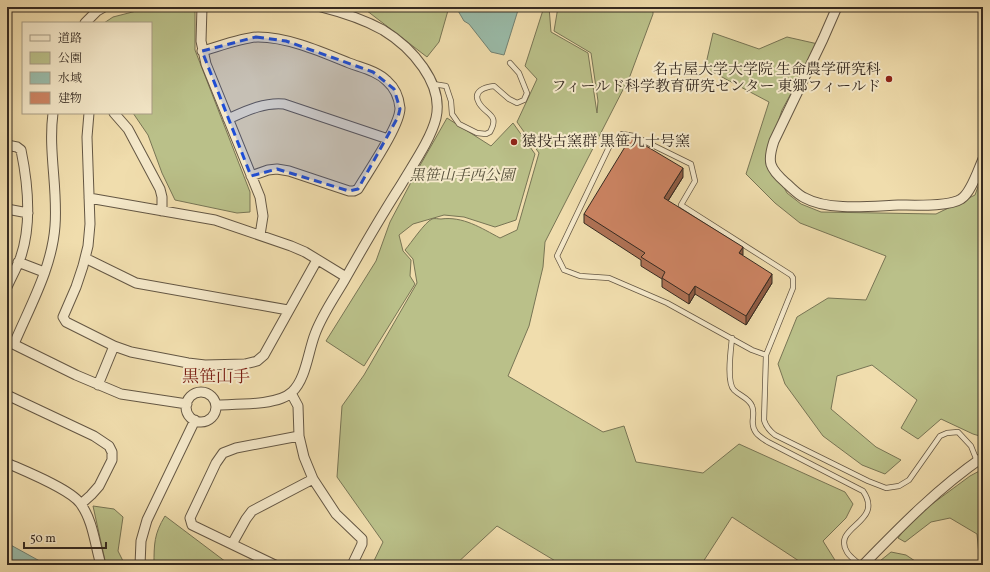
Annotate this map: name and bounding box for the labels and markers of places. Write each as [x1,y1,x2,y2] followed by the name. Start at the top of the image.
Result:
[552,60,881,98] place label: 名古屋大学大学院 生命農学研究科 フィールド科学教育研究センター 東郷フィールド
[884,74,894,84] marker: 名古屋大学大学院 生命農学研究科 フィールド科学教育研究センター 東郷フィールド
[522,132,690,153] place label: 猿投古窯群 黒笹九十号窯
[509,137,519,147] marker: 猿投古窯群 黒笹九十号窯

